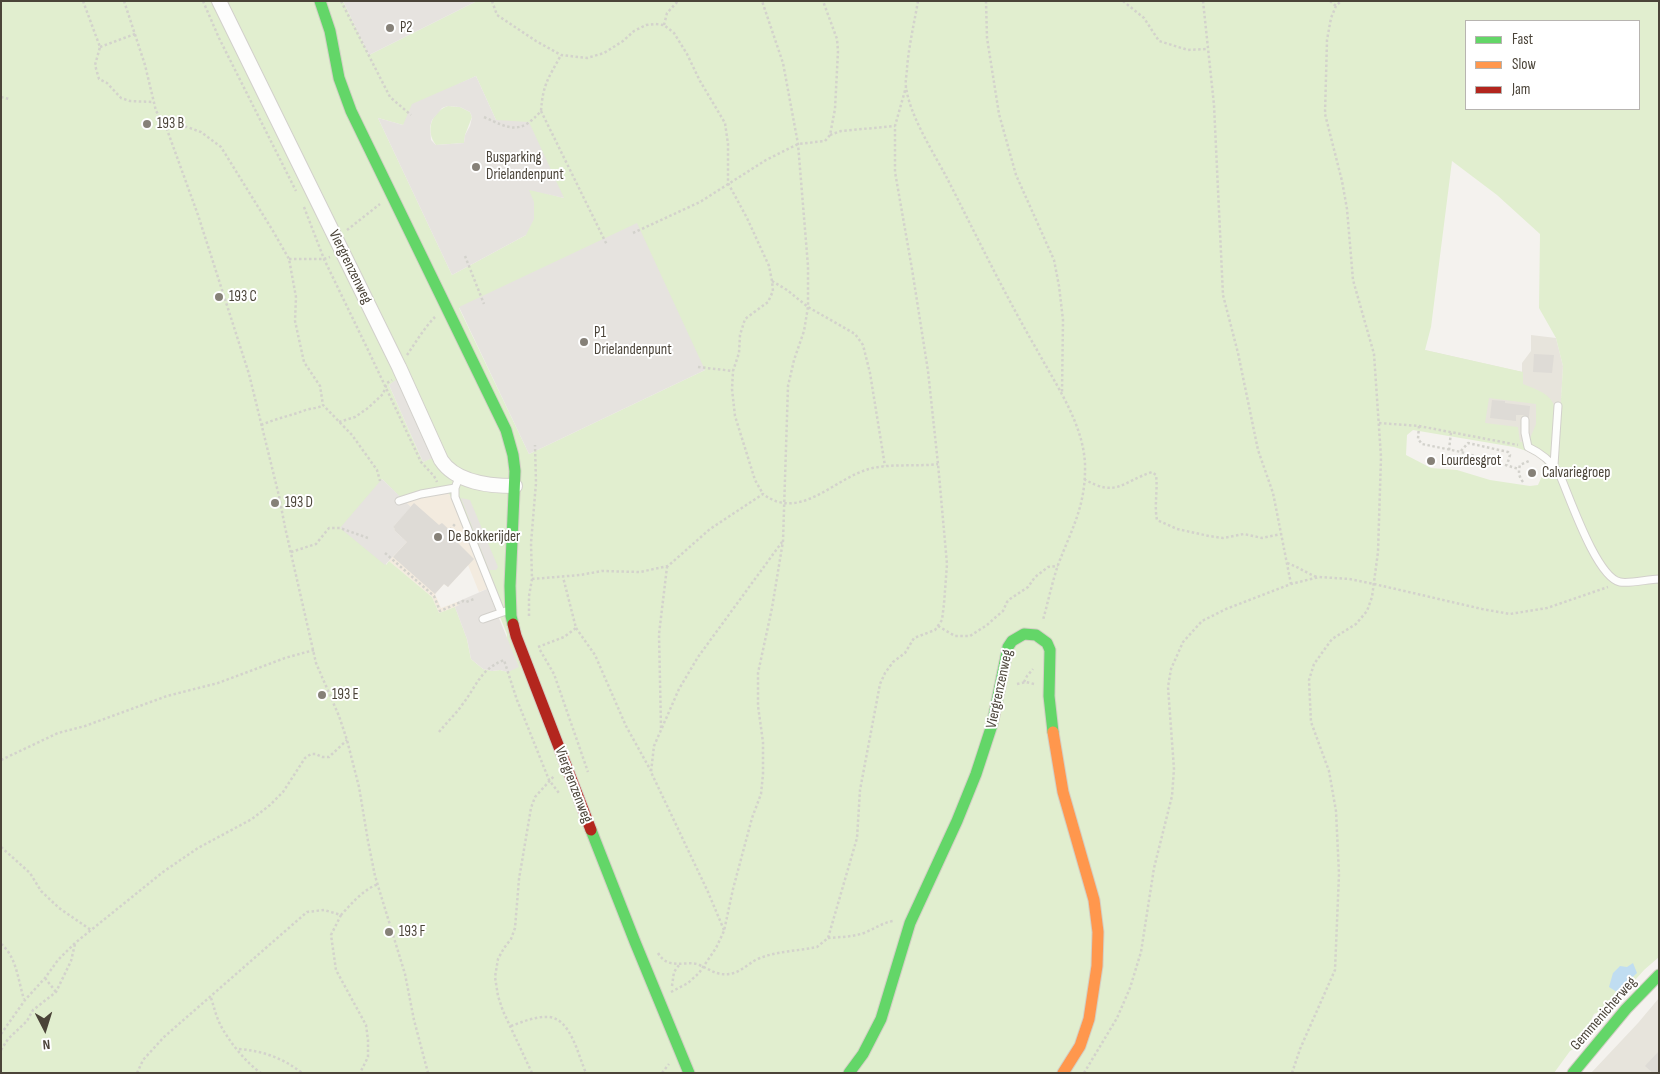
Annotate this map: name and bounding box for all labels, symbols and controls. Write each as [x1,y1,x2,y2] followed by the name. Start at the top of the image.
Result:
[400,19,412,37] place label: P2
[1465,20,1640,110] legend
[384,22,396,34] marker: P2
[1512,30,1533,49] text: Fast
[1512,55,1536,74] text: Slow
[1512,80,1530,99] text: Jam
[157,115,184,133] place label: 193 B
[141,118,153,130] marker: 193 B
[486,149,564,184] place label: Busparking Drielandenpunt
[470,161,482,173] marker: Busparking Drielandenpunt
[324,227,376,307] street label: Viergrenzenweg
[229,288,257,306] place label: 193 C
[213,291,225,303] marker: 193 C
[594,324,672,359] place label: P1 Drielandenpunt
[578,336,590,348] marker: P1 Drielandenpunt
[1441,452,1501,470] place label: Lourdesgrot
[1425,455,1437,467] marker: Lourdesgrot
[1542,464,1611,482] place label: Calvariegroep
[1526,467,1538,479] marker: Calvariegroep
[285,494,313,512] place label: 193 D
[269,497,281,509] marker: 193 D
[448,528,520,546] place label: De Bokkerijder
[432,531,444,543] marker: De Bokkerijder
[983,648,1017,730] street label: Viergrenzenweg
[332,686,359,704] place label: 193 E
[316,689,328,701] marker: 193 E
[550,744,596,826] street label: Viergrenzenweg
[399,923,425,941] place label: 193 F
[383,926,395,938] marker: 193 F
[1567,974,1641,1054] street label: Gemmenicherweg
[20,1004,70,1054] north arrow
[42,1036,51,1053] text: N

